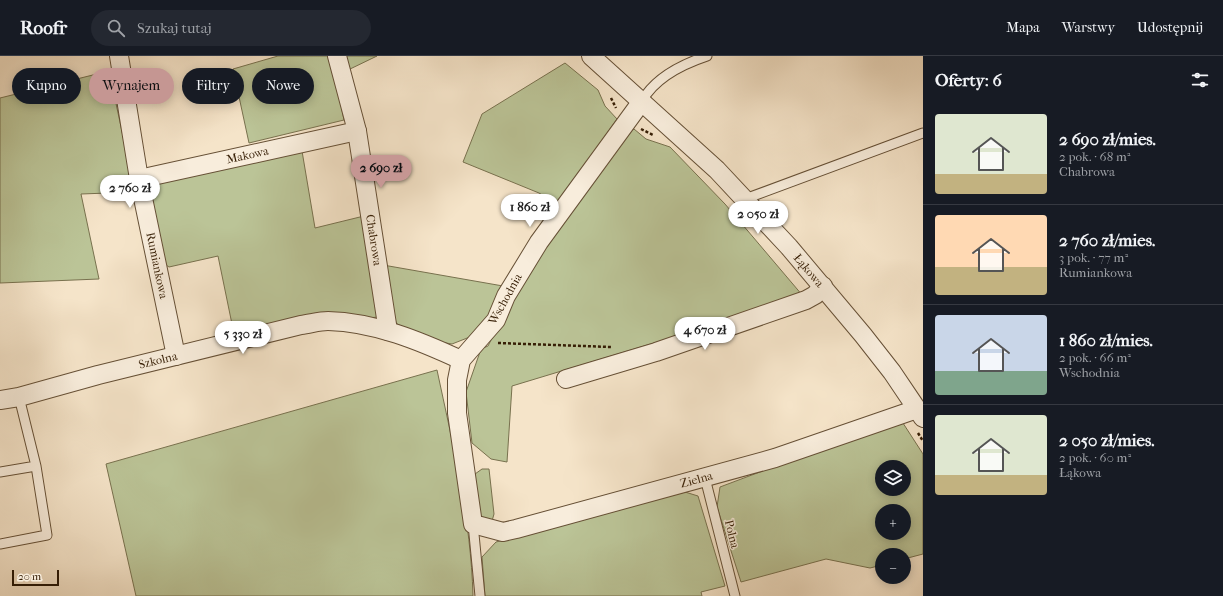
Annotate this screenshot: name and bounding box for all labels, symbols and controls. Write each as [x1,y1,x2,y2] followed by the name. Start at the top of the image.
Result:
[91,10,371,46] search box
[20,17,67,39] text: Roofr
[105,17,127,39] icon: search
[137,19,211,37] text: Szukaj tutaj
[1006,19,1040,36] text: Mapa
[1062,19,1115,36] text: Warstwy
[1137,19,1203,36] text: Udostępnij
[12,68,81,104] chip: Kupno
[89,68,174,104] chip: Wynajem
[182,68,244,104] chip: Filtry
[252,68,314,104] chip: Nowe
[1189,69,1211,91] icon: filters
[935,70,1002,90] text: Oferty: 6
[1059,129,1156,149] text: 2 690 zł/mies.
[967,130,1015,178] icon: home
[225,144,270,167] street label: Makowa
[1059,149,1130,164] text: 2 pok. · 68 m²
[340,155,422,189] pin: 2 690 zł
[360,160,402,175] text: 2 690 zł
[1059,164,1115,179] text: Chabrowa
[89,175,171,209] pin: 2 760 zł
[109,180,151,195] text: 2 760 zł
[489,194,571,228] pin: 1 860 zł
[510,199,550,214] text: 1 860 zł
[717,201,799,235] pin: 2 050 zł
[737,206,779,221] text: 2 050 zł
[363,213,385,267] street label: Chabrowa
[1059,230,1155,250] text: 2 760 zł/mies.
[143,231,171,300] street label: Rumiankowa
[967,231,1015,279] icon: home
[1059,250,1128,265] text: 3 pok. · 77 m²
[791,251,827,290] street label: Łąkowa
[1059,265,1132,280] text: Rumiankowa
[485,271,525,328] street label: Wschodnia
[664,317,746,351] pin: 4 670 zł
[202,321,284,355] pin: 5 330 zł
[684,322,726,337] text: 4 670 zł
[224,326,262,341] text: 5 330 zł
[1059,330,1153,350] text: 1 860 zł/mies.
[967,331,1015,379] icon: home
[137,349,179,372] street label: Szkolna
[1059,350,1131,365] text: 2 pok. · 66 m²
[1059,365,1120,380] text: Wschodnia
[1059,430,1154,450] text: 2 050 zł/mies.
[967,431,1015,479] icon: home
[1059,450,1131,465] text: 2 pok. · 60 m²
[875,460,911,584] map controls
[875,460,911,496] button: layers
[1059,465,1101,480] text: Łąkowa
[678,468,715,491] street label: Zielna
[875,504,911,540] button: +
[722,518,742,550] street label: Polna
[875,548,911,584] button: −
[12,568,59,587] scale bar
[18,570,41,583] text: 20 m

